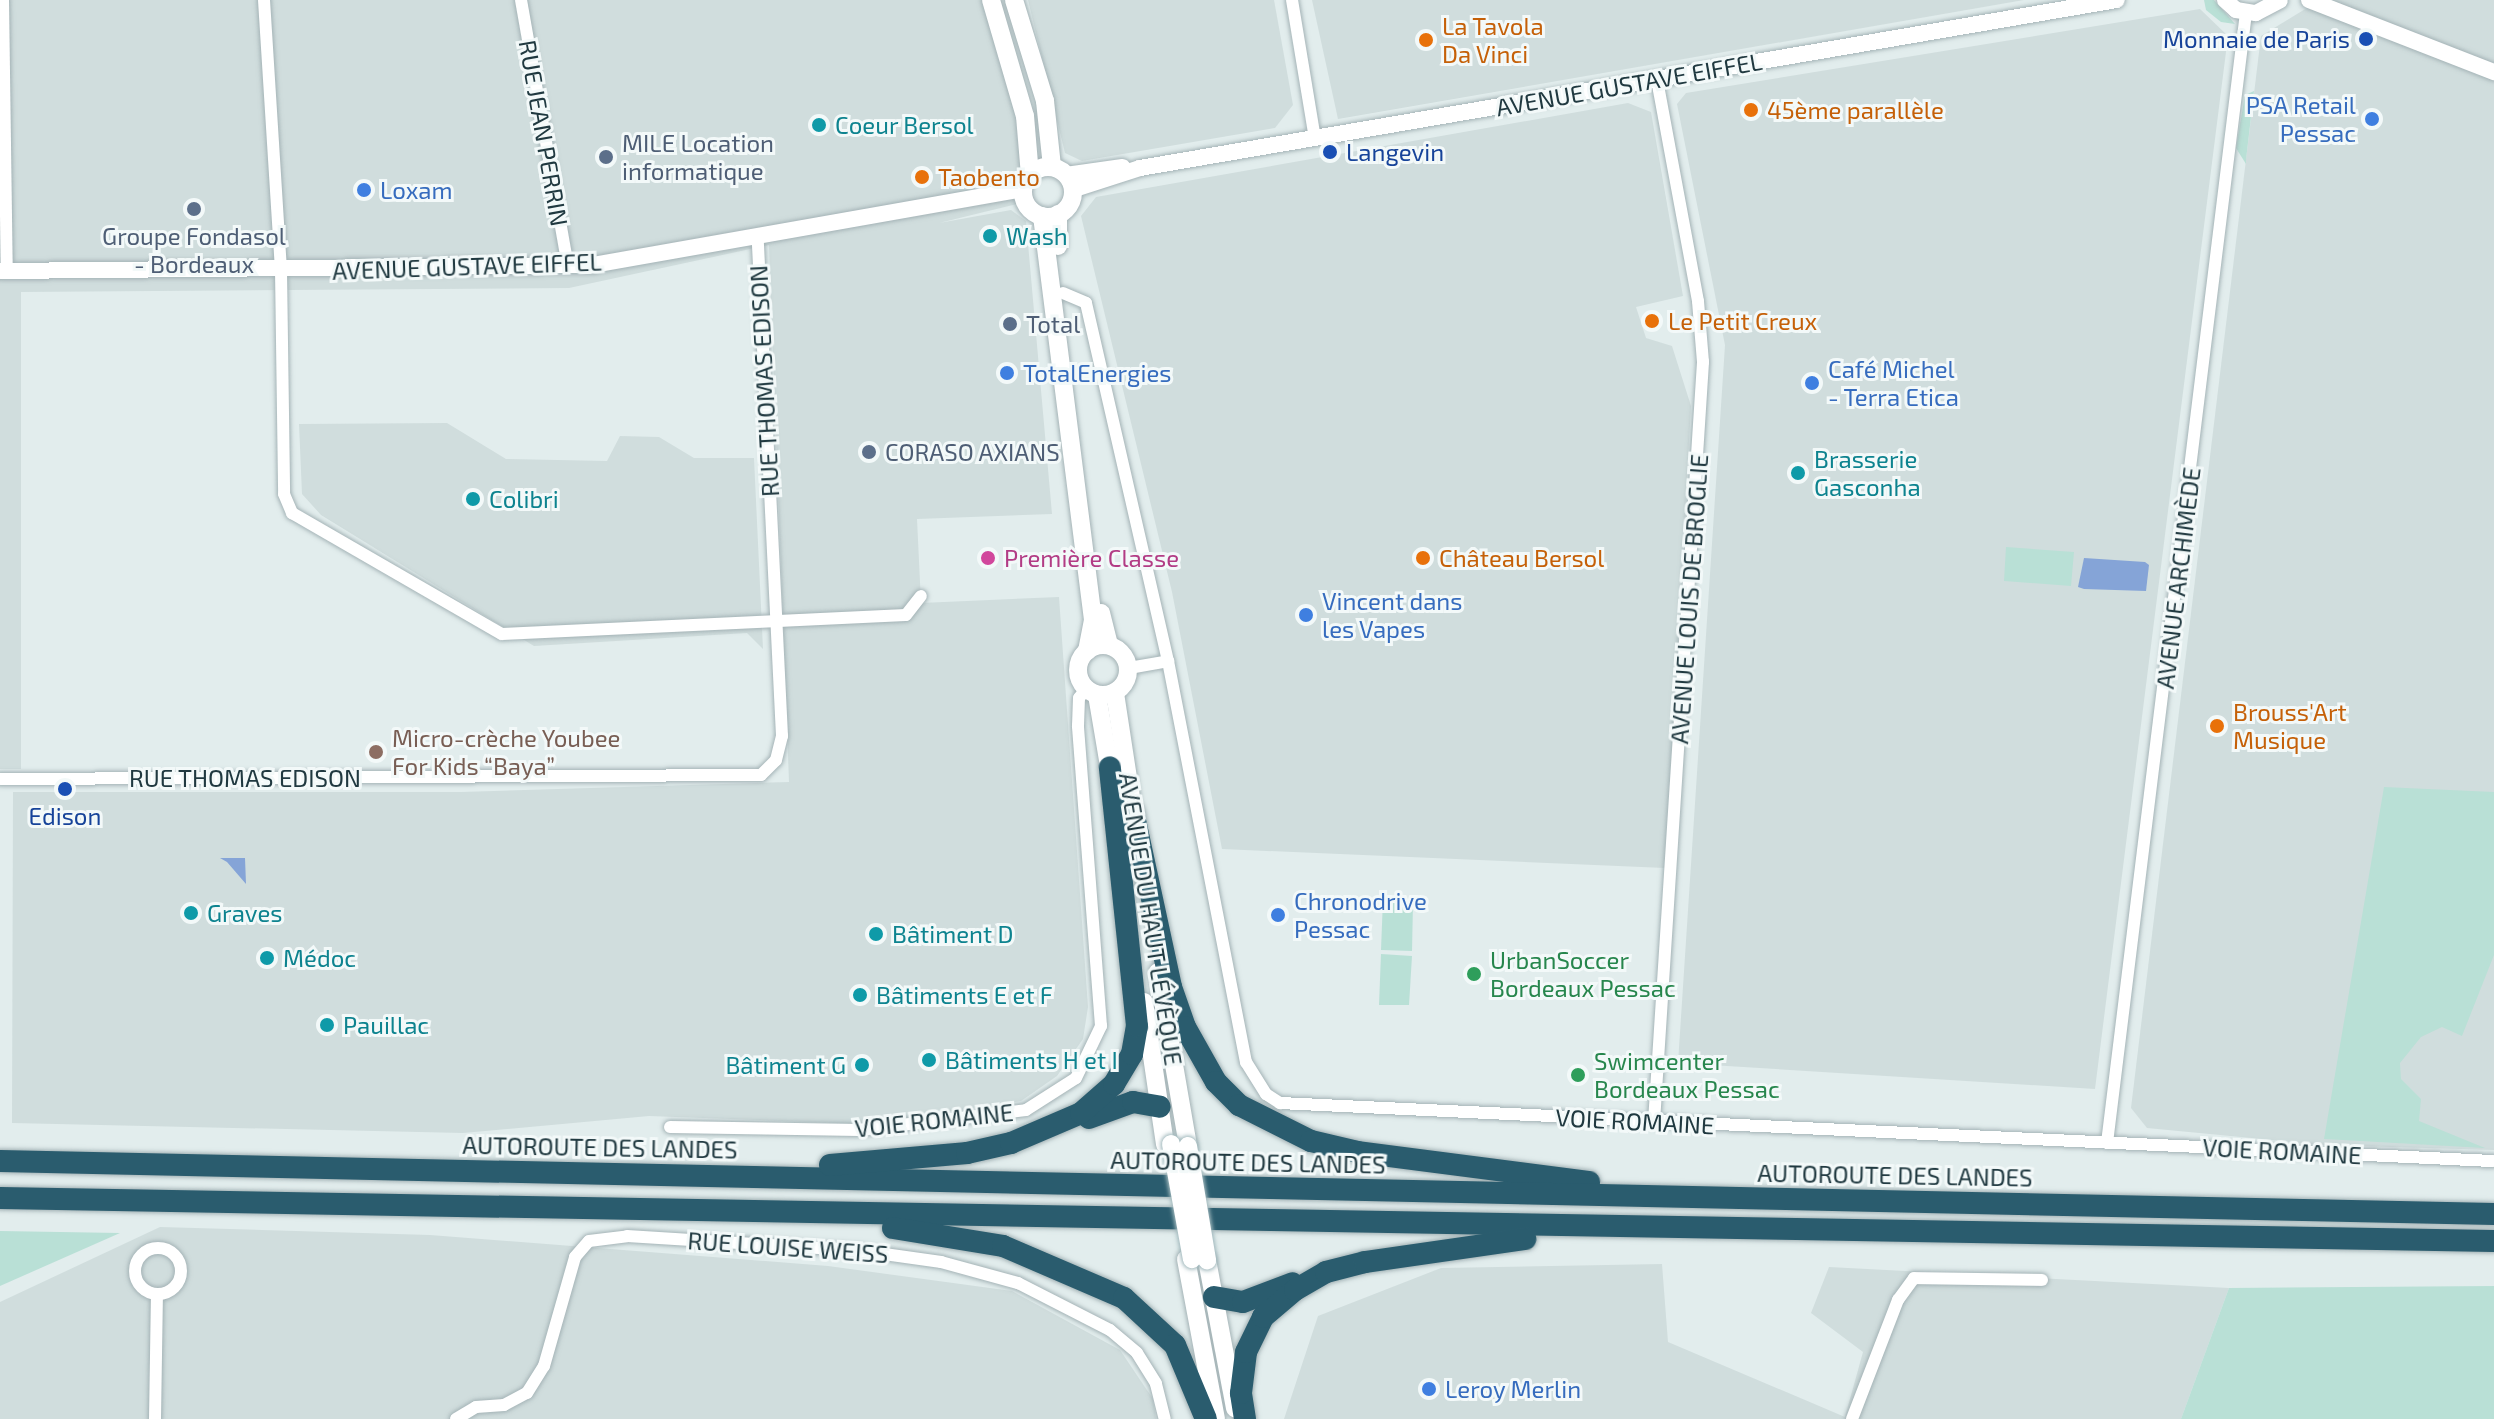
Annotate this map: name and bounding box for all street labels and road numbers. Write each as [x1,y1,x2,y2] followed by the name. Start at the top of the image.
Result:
[513,37,575,229] street label: RUE JEAN PERRIN
[1494,46,1764,122] street label: AVENUE GUSTAVE EIFFEL
[332,247,602,285] street label: AVENUE GUSTAVE EIFFEL
[744,264,784,498] street label: RUE THOMAS EDISON
[1665,453,1713,745] street label: AVENUE LOUIS DE BROGLIE
[2150,465,2206,691] street label: AVENUE ARCHIMÈDE
[129,764,361,792] street label: RUE THOMAS EDISON
[1114,770,1188,1068] street label: AVENUE DU HAUT LÉVÈQUE
[853,1097,1015,1143] street label: VOIE ROMAINE
[1555,1102,1715,1140] street label: VOIE ROMAINE
[462,1130,738,1164] street label: AUTOROUTE DES LANDES
[2202,1132,2362,1170] street label: VOIE ROMAINE
[1110,1145,1386,1179] street label: AUTOROUTE DES LANDES
[1757,1158,2033,1192] street label: AUTOROUTE DES LANDES
[686,1226,890,1268] street label: RUE LOUISE WEISS

